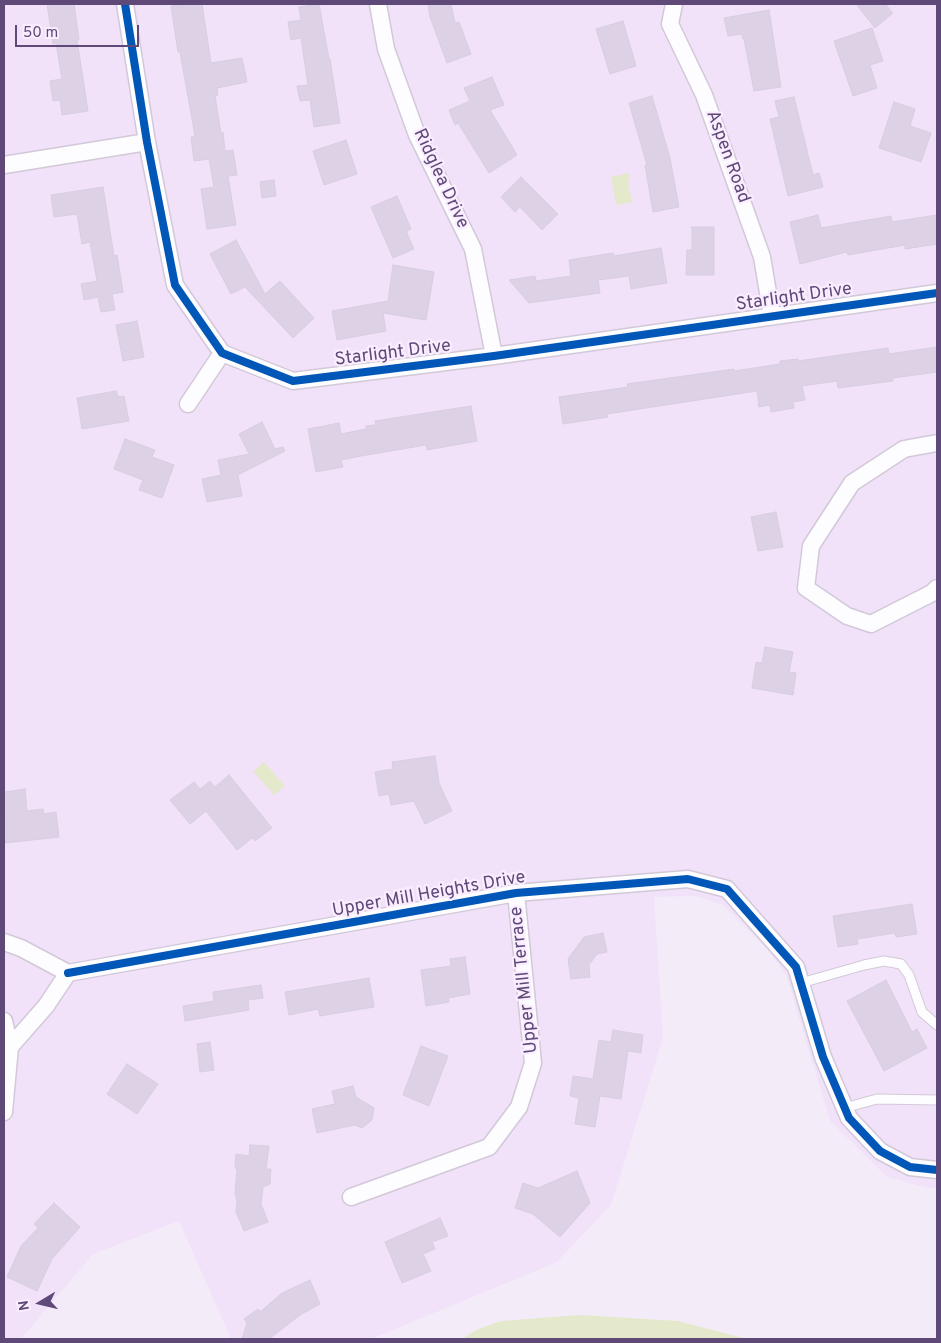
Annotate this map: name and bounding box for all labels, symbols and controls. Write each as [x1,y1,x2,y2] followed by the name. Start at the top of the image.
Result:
[18,15,141,47] scale bar
[23,24,58,43] text: 50 m
[700,108,754,206] street label: Aspen Road
[408,126,472,232] street label: Ridglea Drive
[735,279,853,317] street label: Starlight Drive
[334,336,452,372] street label: Starlight Drive
[331,867,527,923] street label: Upper Mill Heights Drive
[507,905,543,1055] street label: Upper Mill Terrace
[15,1278,65,1328] north arrow
[16,1299,34,1312] text: N

